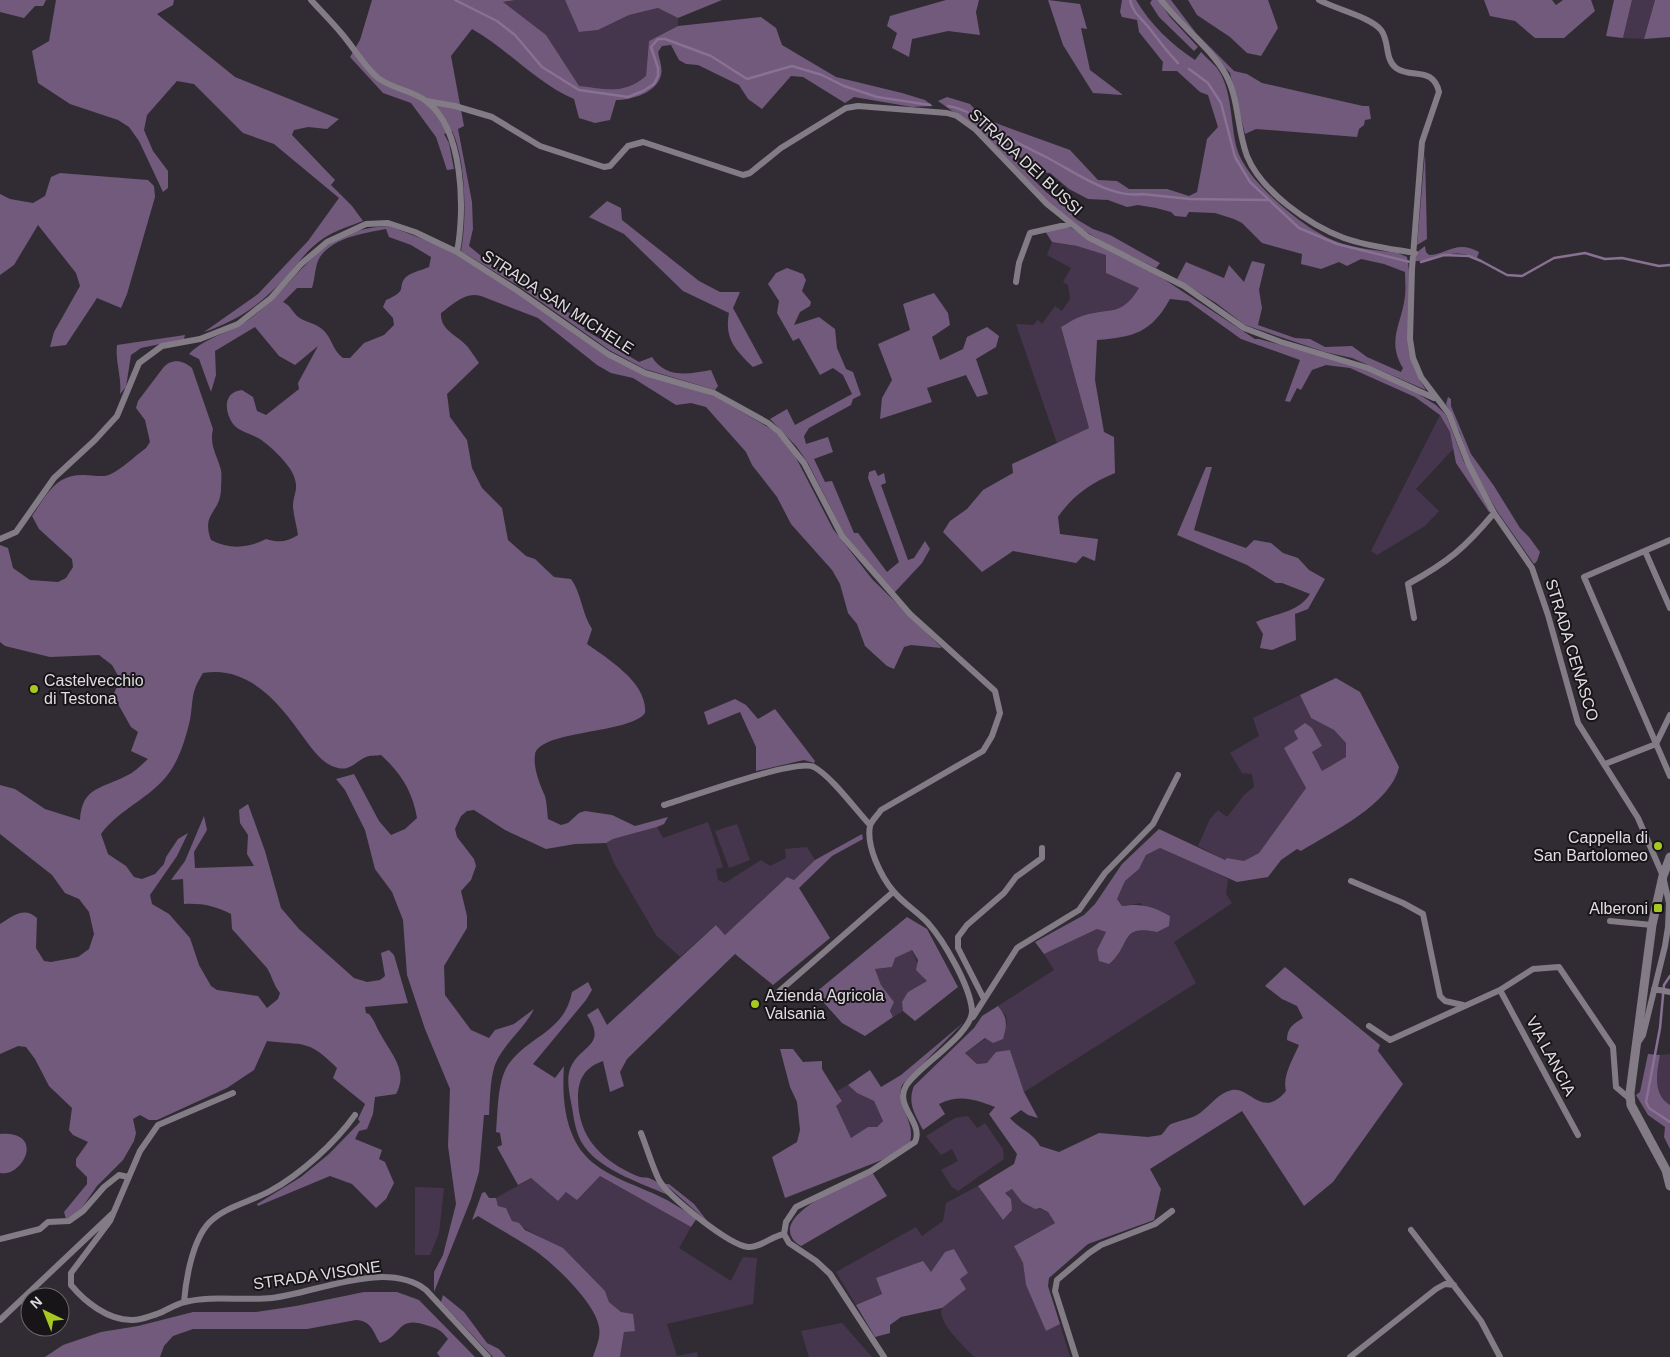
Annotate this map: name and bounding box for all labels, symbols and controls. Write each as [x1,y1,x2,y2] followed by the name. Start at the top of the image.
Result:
[966,105,1086,219] street label: STRADA DEI BUSSI
[479,247,637,357] street label: STRADA SAN MICHELE
[1542,577,1602,723] street label: STRADA CENASCO
[44,672,144,707] place label: Castelvecchio di Testona
[28,683,40,695] marker: Castelvecchio di Testona
[1533,829,1648,864] place label: Cappella di San Bartolomeo
[1652,840,1664,852] marker: Cappella di San Bartolomeo
[1589,900,1648,917] place label: Alberoni
[1652,902,1664,914] marker: Alberoni
[765,987,884,1022] place label: Azienda Agricola Valsania
[749,998,761,1010] marker: Azienda Agricola Valsania
[1523,1014,1579,1099] street label: VIA LANCIA
[252,1258,382,1292] street label: STRADA VISONE
[20,1287,70,1337] north arrow
[27,1293,45,1312] text: N

